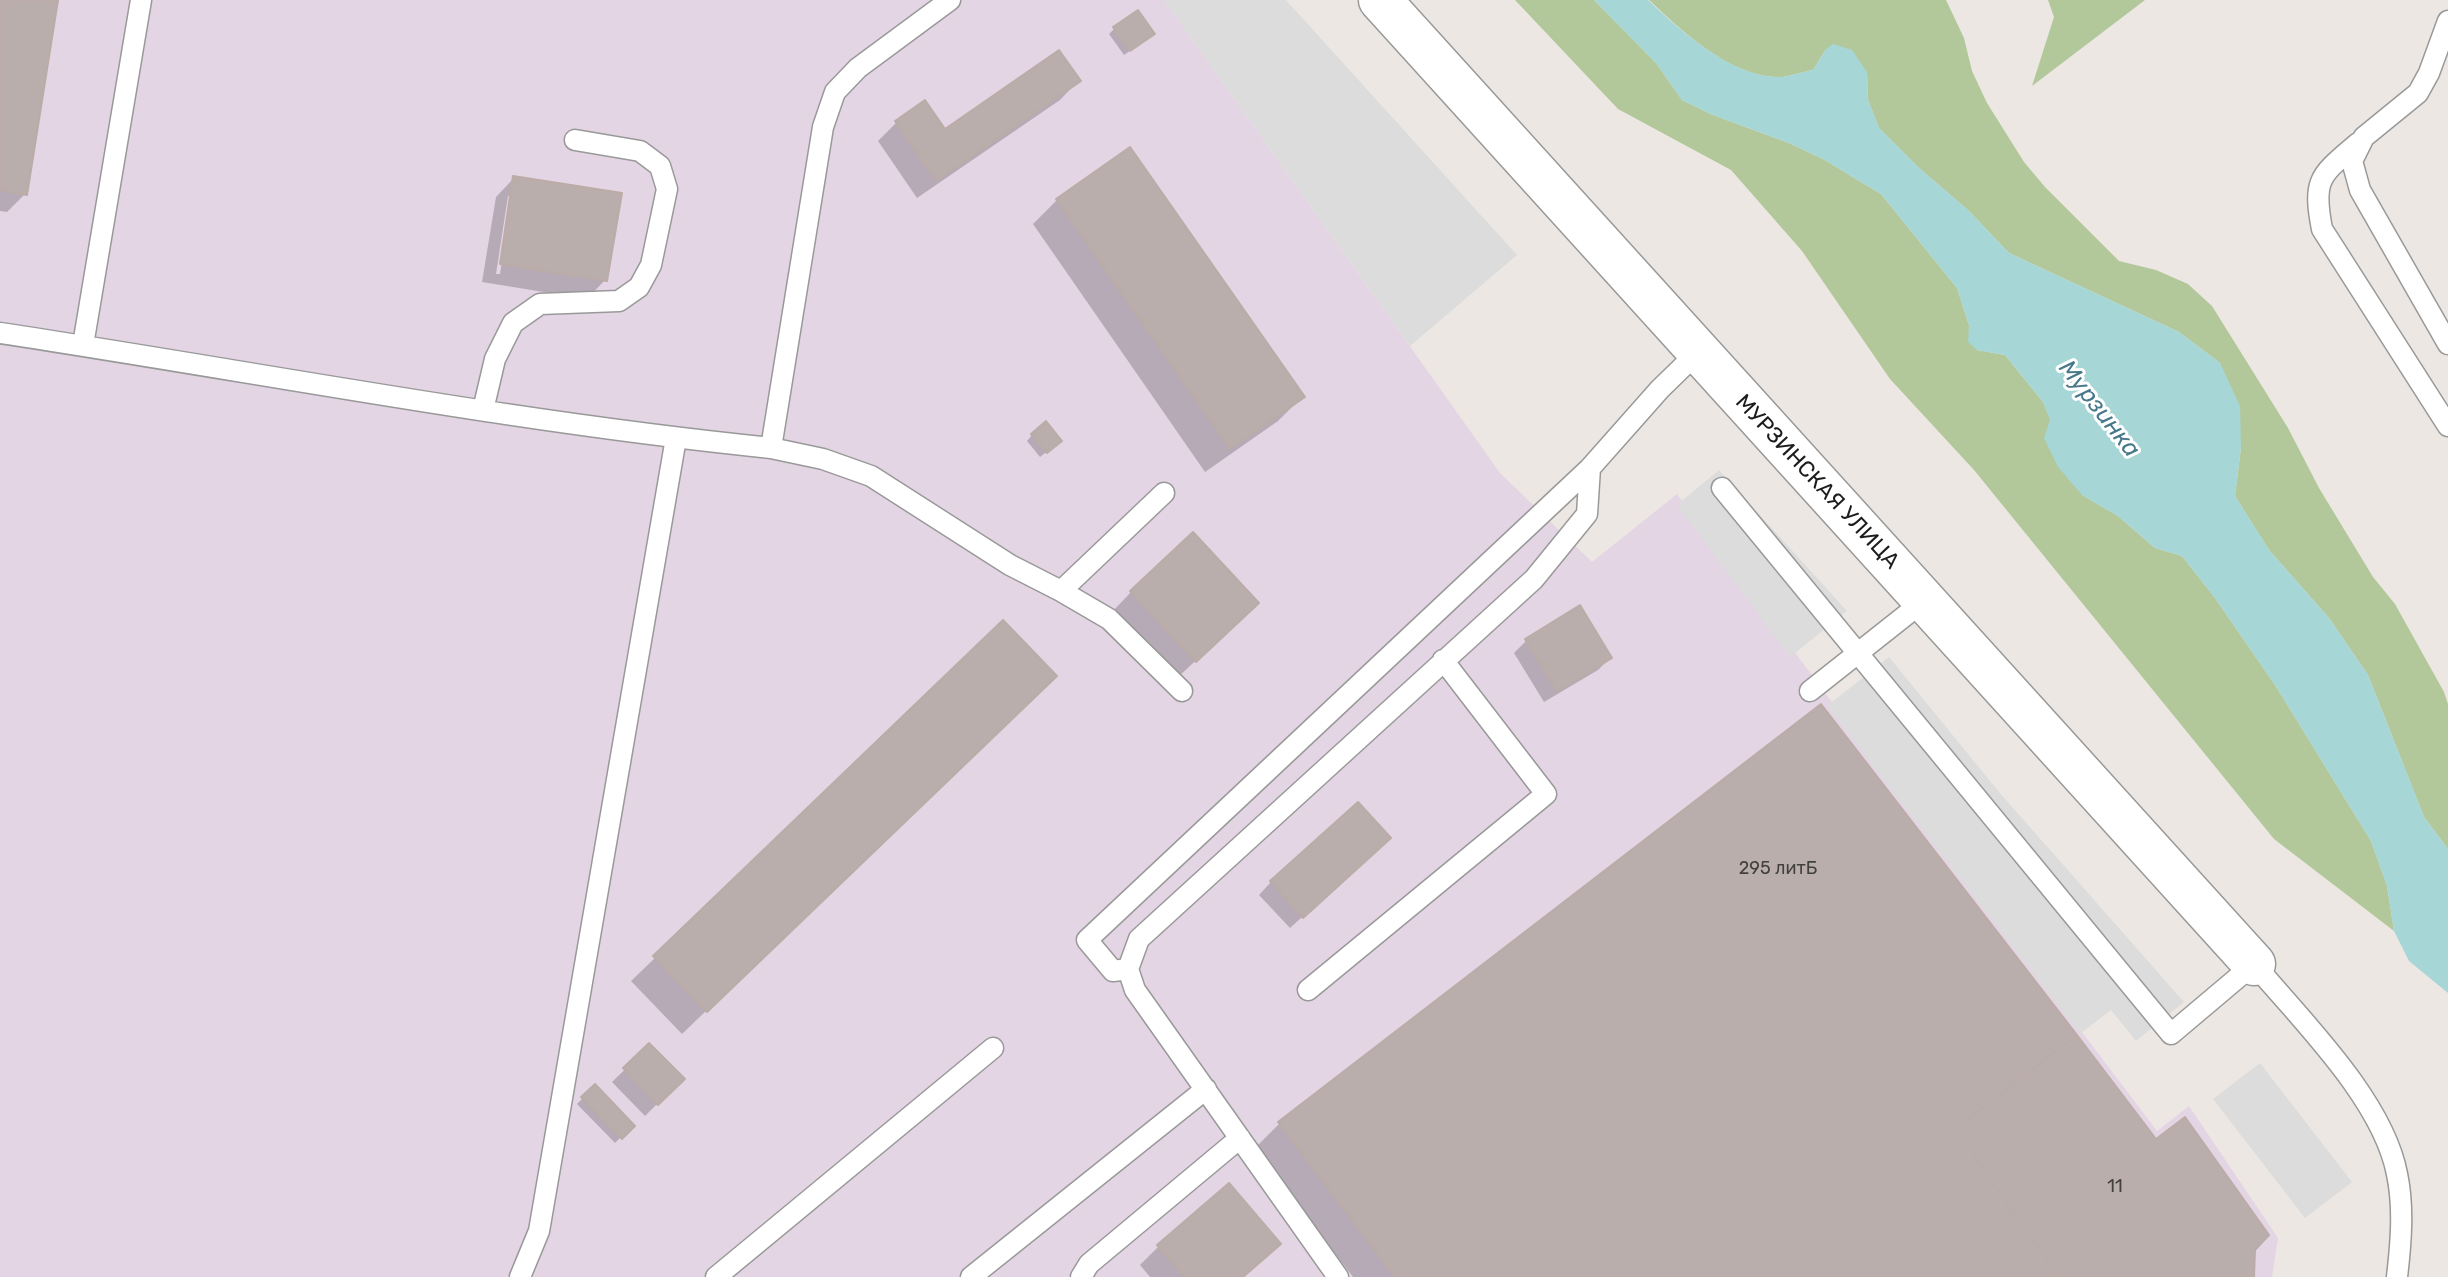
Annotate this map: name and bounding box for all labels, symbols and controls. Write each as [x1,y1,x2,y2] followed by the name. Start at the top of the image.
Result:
[2052,355,2146,463] water label: Мурзинка
[1729,389,1905,575] street label: МУРЗИНСКАЯ УЛИЦА
[1739,858,1817,880] house number: 295 литБ
[2107,1176,2123,1198] house number: 11

